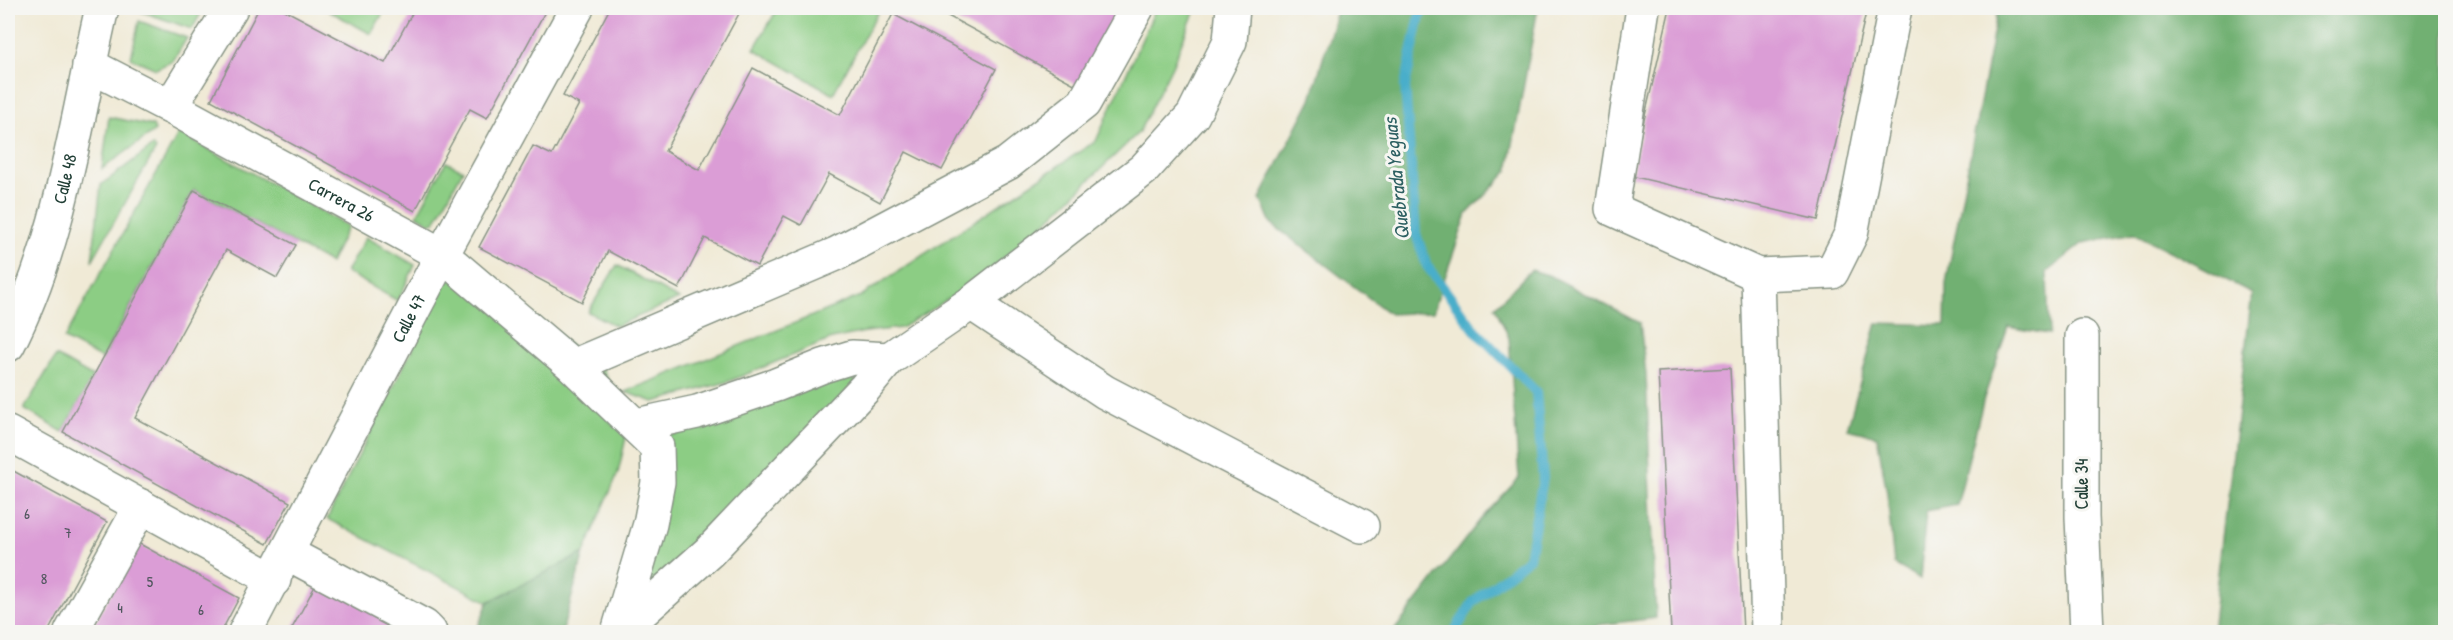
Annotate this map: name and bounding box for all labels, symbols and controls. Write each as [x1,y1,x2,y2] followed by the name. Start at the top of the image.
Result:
[1375,114,1416,241] water label: Quebrada Yeguas
[47,151,83,207] street label: Calle 48
[304,171,379,228] street label: Carrera 26
[385,289,432,347] street label: Calle 47
[2069,458,2094,509] street label: Calle 34
[24,503,30,524] house number: 6
[64,522,72,543] house number: 7
[41,568,47,589] house number: 8
[147,571,154,592] house number: 5
[117,597,123,618] house number: 4
[198,599,204,620] house number: 6

